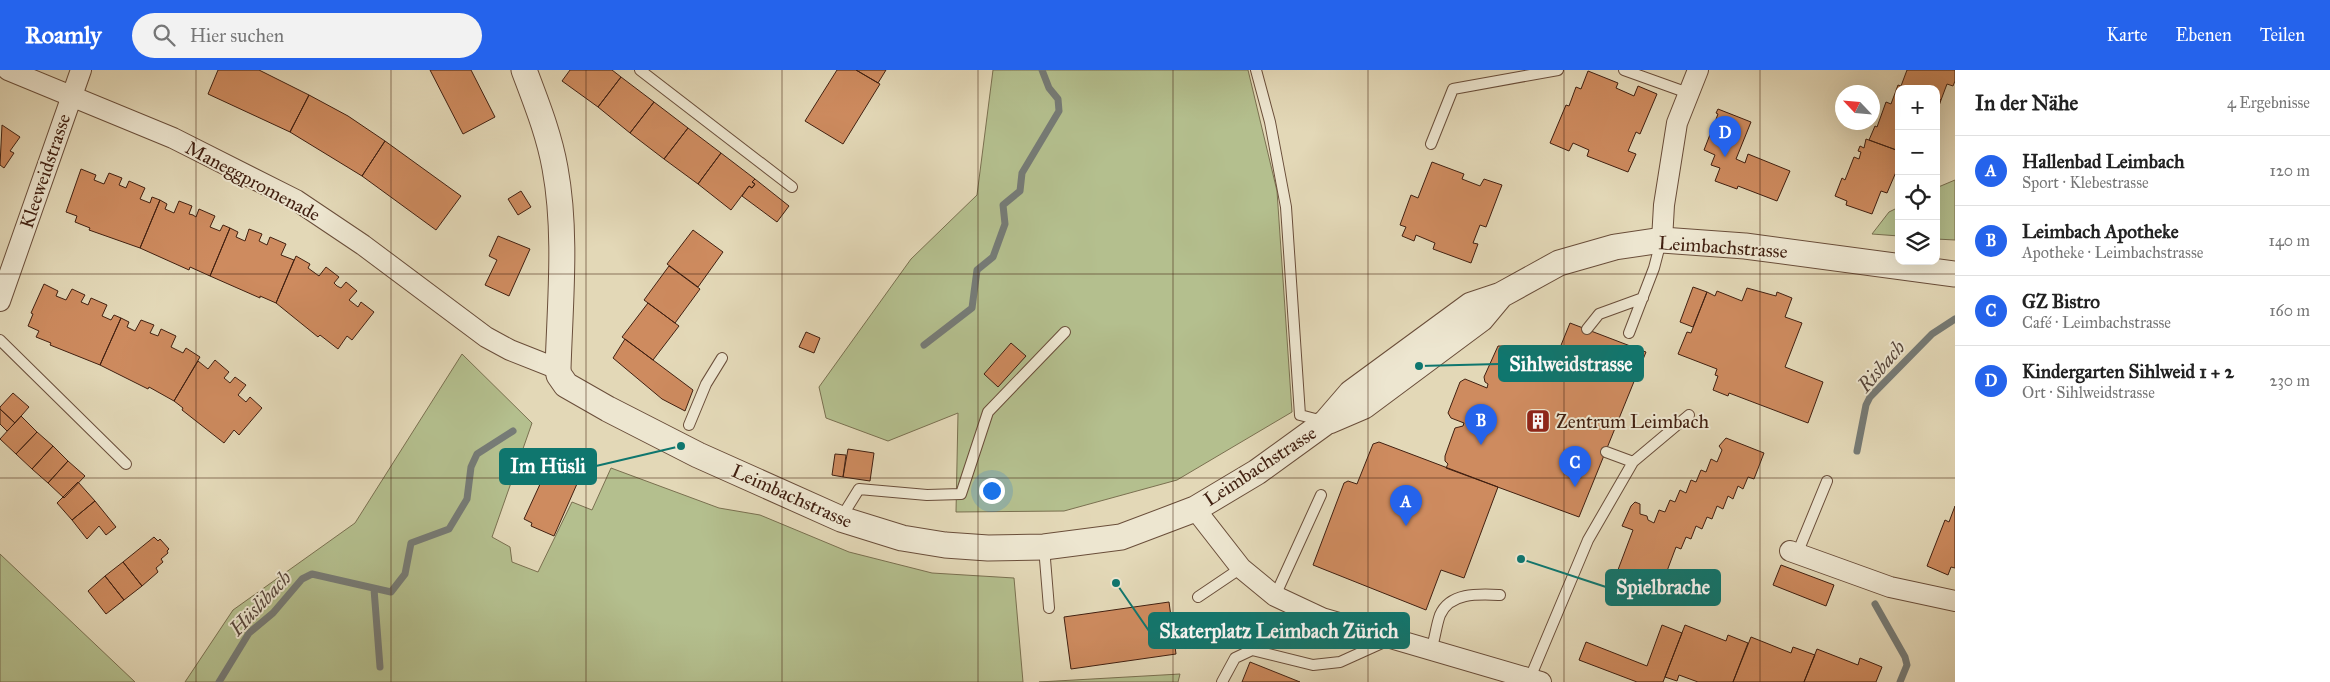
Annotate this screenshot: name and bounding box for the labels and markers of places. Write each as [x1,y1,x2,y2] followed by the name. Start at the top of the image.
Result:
[1709,116,1741,157] pin: D
[1499,346,1643,381] callout: Sihlweidstrasse
[1465,404,1497,445] pin: B
[1525,408,1551,434] building icon: Zentrum Leimbach
[1556,410,1709,433] place label: Zentrum Leimbach
[1559,446,1591,487] pin: C
[500,449,596,484] callout: Im Hüsli
[1390,485,1422,526] pin: A
[1606,570,1720,605] callout: Spielbrache
[1149,613,1409,648] callout: Skaterplatz Leimbach Zürich

